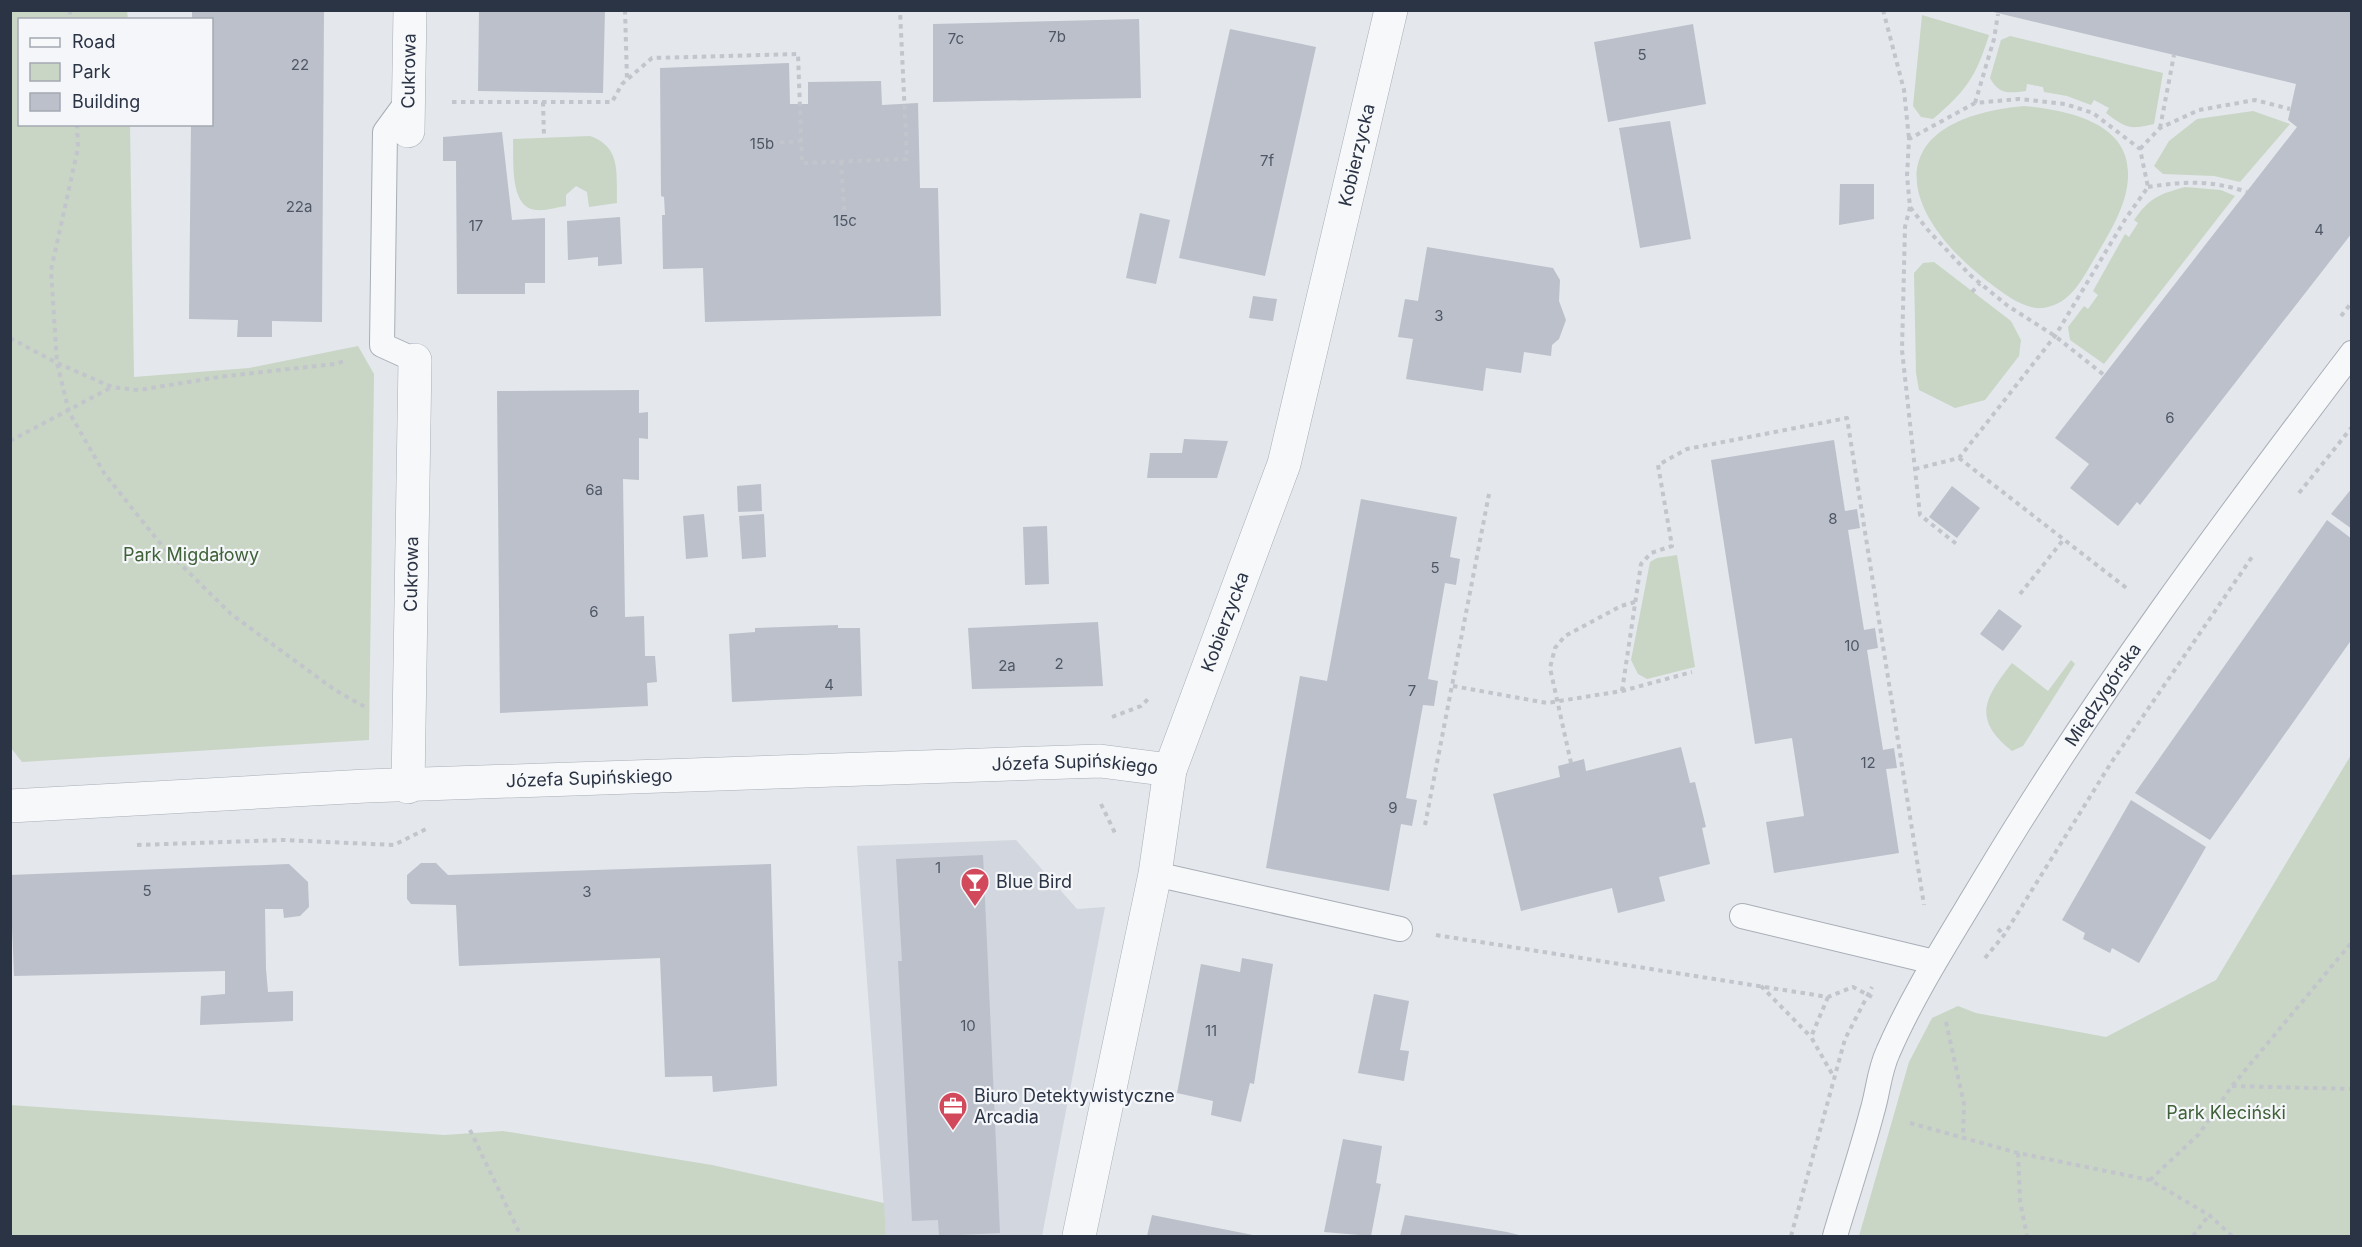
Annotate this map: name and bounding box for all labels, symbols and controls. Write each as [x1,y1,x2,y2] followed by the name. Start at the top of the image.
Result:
[18,18,213,126] legend
[1048,27,1066,46] house number: 7b
[948,29,964,48] house number: 7c
[72,31,115,52] text: Road
[397,33,420,109] street label: Cukrowa
[1637,45,1647,64] house number: 5
[291,55,309,74] house number: 22
[72,61,111,82] text: Park
[72,91,140,112] text: Building
[1334,101,1379,208] street label: Kobierzycka
[750,134,774,153] house number: 15b
[1260,151,1274,170] house number: 7f
[286,197,312,216] house number: 22a
[833,211,857,230] house number: 15c
[469,216,483,235] house number: 17
[2314,220,2324,239] house number: 4
[1434,306,1444,325] house number: 3
[2165,408,2175,427] house number: 6
[585,480,603,499] house number: 6a
[1828,509,1838,528] house number: 8
[400,536,422,612] street label: Cukrowa
[123,544,259,565] park label: Park Migdałowy
[1430,558,1440,577] house number: 5
[1197,569,1253,675] street label: Kobierzycka
[589,602,599,621] house number: 6
[1844,636,1860,655] house number: 10
[2060,639,2145,750] street label: Międzygórska
[1054,654,1064,673] house number: 2
[998,656,1016,675] house number: 2a
[824,675,834,694] house number: 4
[1408,681,1416,700] house number: 7
[991,750,1159,778] street label: Józefa Supińskiego
[1860,753,1876,772] house number: 12
[506,765,673,791] street label: Józefa Supińskiego
[1388,798,1398,817] house number: 9
[935,858,941,877] house number: 1
[959,866,991,908] bar icon: Blue Bird
[996,871,1072,892] place label: Blue Bird
[142,881,152,900] house number: 5
[582,882,592,901] house number: 3
[960,1016,976,1035] house number: 10
[1205,1021,1217,1040] house number: 11
[974,1085,1175,1127] place label: Biuro Detektywistyczne Arcadia
[937,1090,969,1132] office icon: Biuro Detektywistyczne Arcadia
[2166,1102,2286,1123] park label: Park Kleciński

